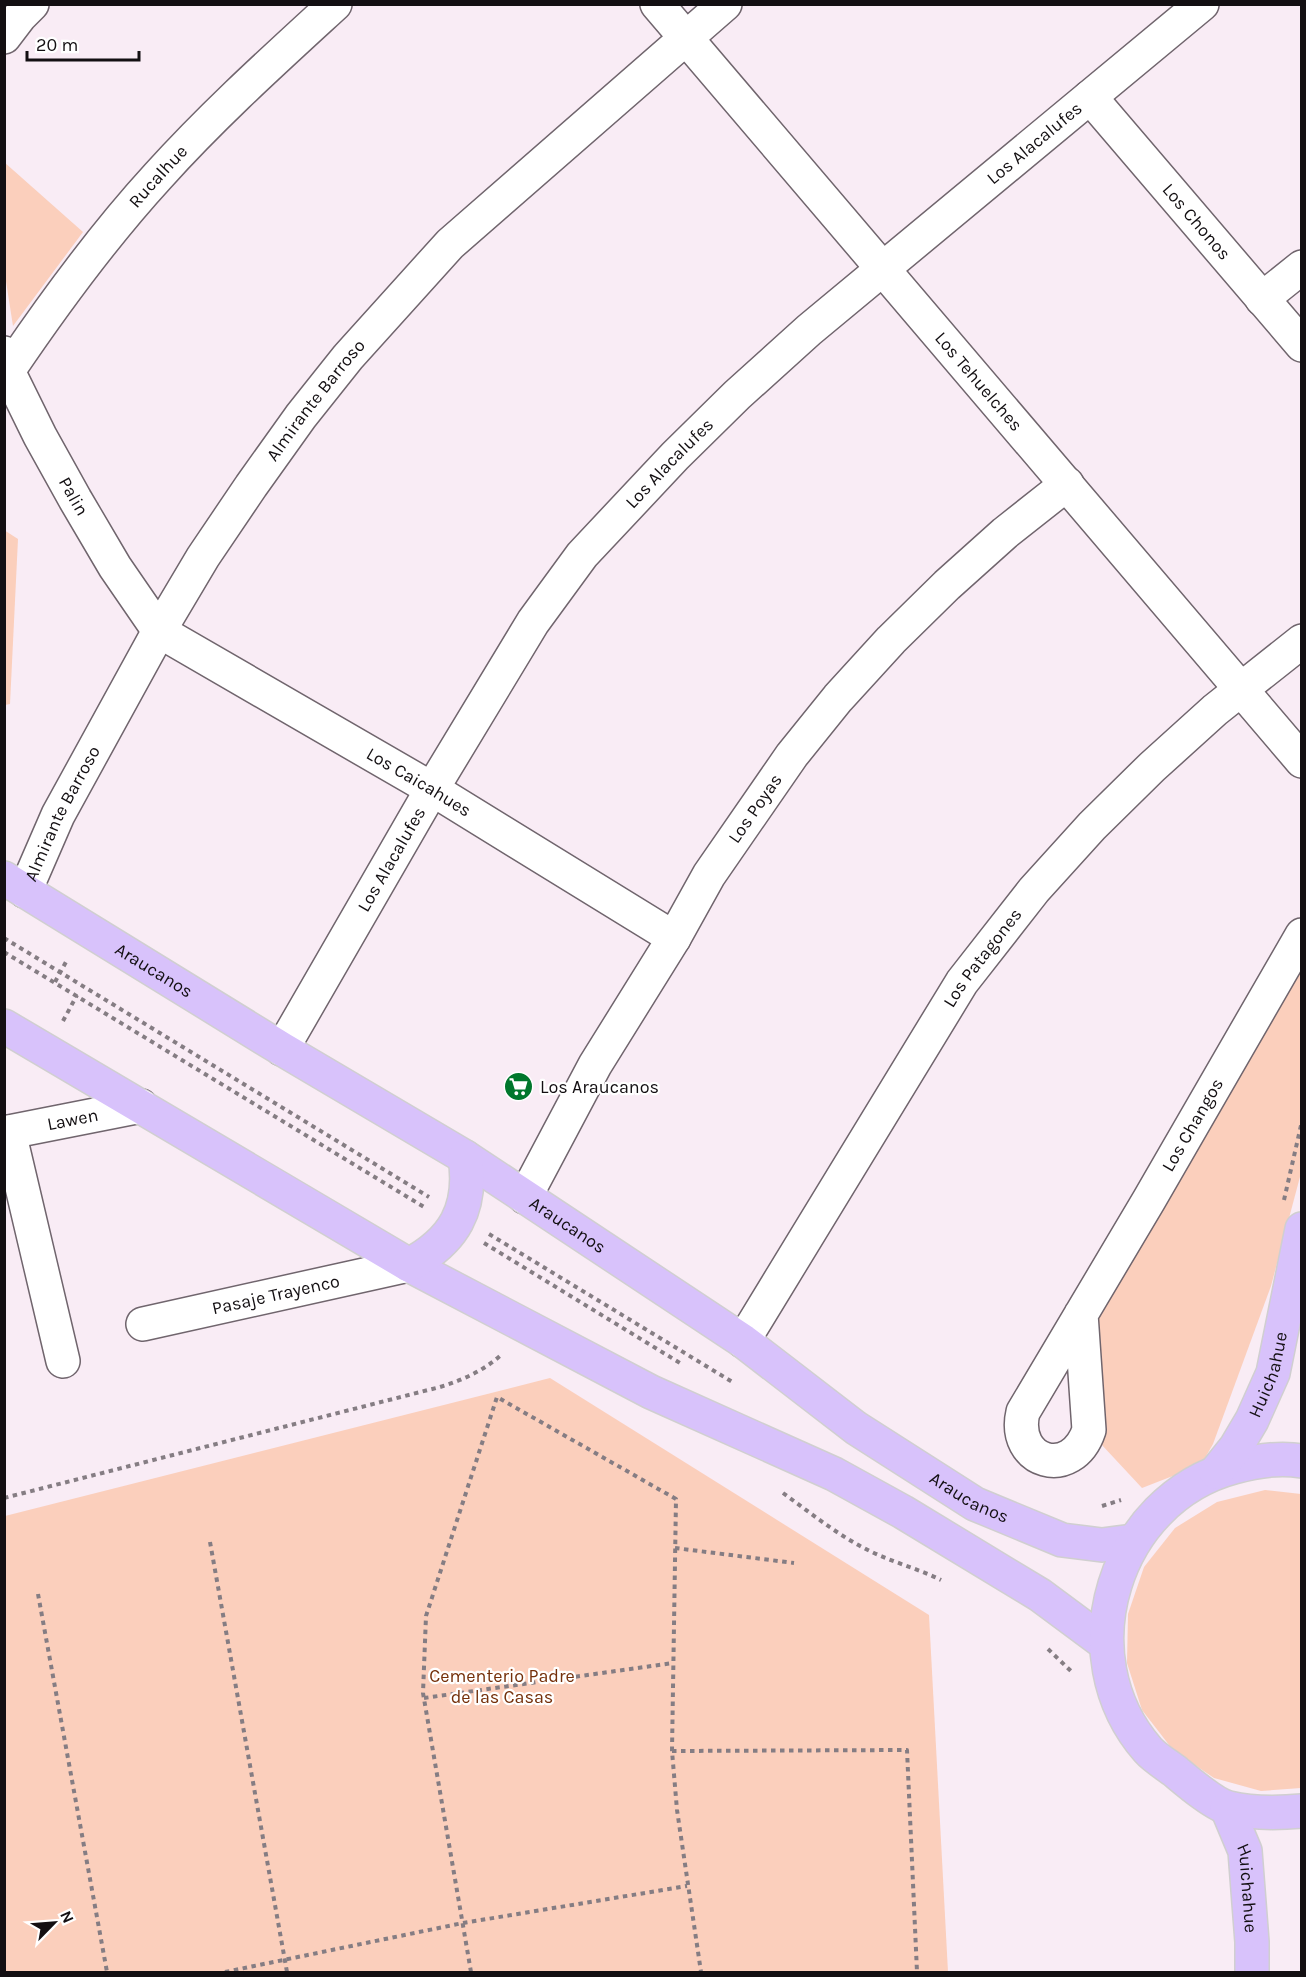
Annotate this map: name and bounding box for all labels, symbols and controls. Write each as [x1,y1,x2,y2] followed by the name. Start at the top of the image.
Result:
[27,24,140,62] scale bar
[36,34,78,56] text: 20 m
[982,97,1087,189] street label: Los Alacalufes
[124,140,192,212] street label: Rucalhue
[1158,179,1235,265] street label: Los Chonos
[930,327,1027,436] street label: Los Tehuelches
[261,335,370,465] street label: Almirante Barroso
[621,413,718,513] street label: Los Alacalufes
[54,473,93,520] street label: Palin
[20,742,105,885] street label: Almirante Barroso
[362,742,475,821] street label: Los Caicahues
[723,769,787,847] street label: Los Poyas
[353,803,430,916] street label: Los Alacalufes
[938,904,1026,1011] street label: Los Patagones
[111,938,197,1002] street label: Araucanos
[503,1071,535,1103] supermarket icon: Los Araucanos
[1157,1074,1228,1175] street label: Los Changos
[540,1076,659,1098] place label: Los Araucanos
[45,1104,100,1135] street label: Lawen
[525,1192,610,1258] street label: Araucanos
[210,1270,342,1319] street label: Pasaje Trayenco
[1244,1330,1292,1421] street label: Huichahue
[926,1467,1012,1528] street label: Araucanos
[429,1665,575,1708] park label: Cementerio Padre de las Casas
[1232,1840,1262,1934] street label: Huichahue
[24,1893,84,1953] north arrow
[56,1908,78,1926] text: N

